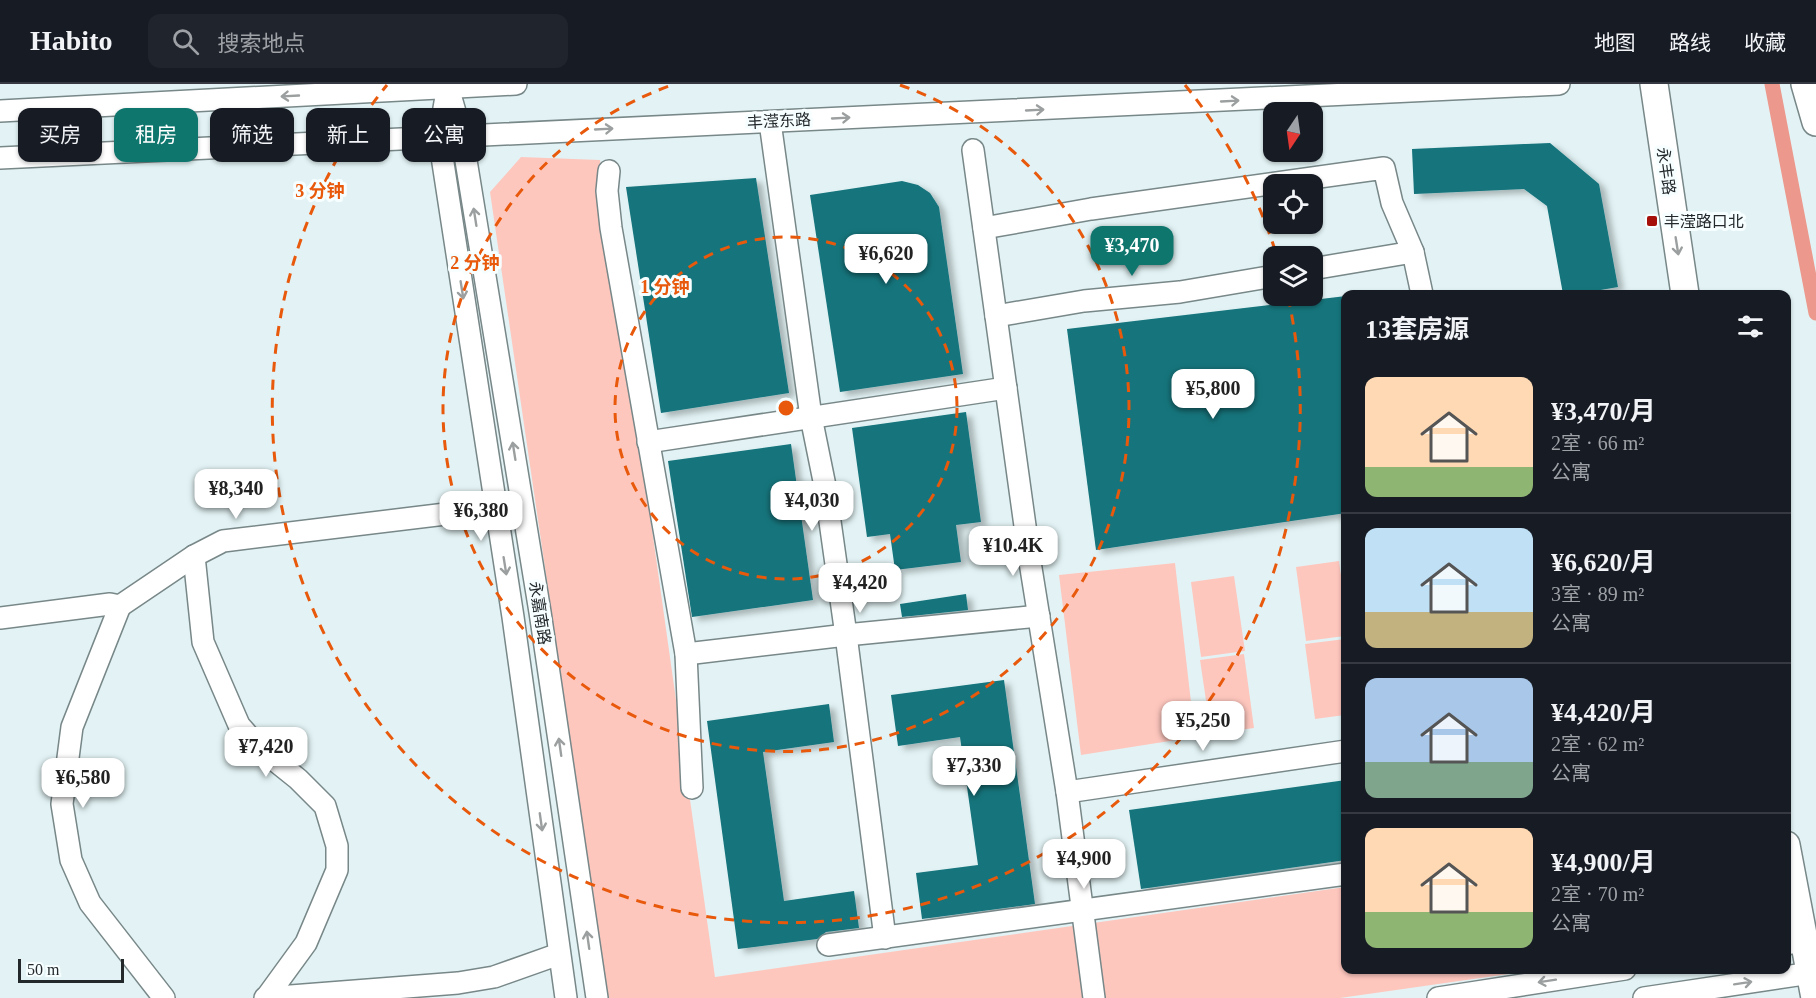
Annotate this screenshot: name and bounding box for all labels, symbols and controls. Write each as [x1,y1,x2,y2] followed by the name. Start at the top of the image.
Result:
[148,14,568,68] search box
[30,25,112,56] text: Habito
[169,25,202,58] icon: search
[217,31,305,56] text: 搜索地点
[1594,31,1636,55] text: 地图
[1669,31,1711,55] text: 路线
[1744,31,1786,55] text: 收藏
[281,90,301,101] one-way arrow
[1220,95,1240,106] one-way arrow
[1263,102,1323,162] north arrow
[1263,102,1323,306] map controls
[1025,104,1045,115] one-way arrow
[18,108,102,162] chip: 买房
[114,108,198,162] chip: 租房
[210,108,294,162] chip: 筛选
[306,108,390,162] chip: 新上
[402,108,486,162] chip: 公寓
[747,111,811,131] street label: 丰滢东路
[830,113,850,124] one-way arrow
[593,124,613,135] one-way arrow
[1654,146,1678,196] street label: 永丰路
[1263,174,1323,234] button: locate
[295,181,345,201] text: 3 分钟
[470,208,481,227] one-way arrow
[1664,213,1744,230] place label: 丰滢路口北
[1645,214,1659,228] marker: 丰滢路口北
[1083,226,1181,277] pin: ¥3,470
[837,234,935,285] pin: ¥6,620
[1105,234,1160,256] text: ¥3,470
[1671,235,1682,255] one-way arrow
[859,242,914,264] text: ¥6,620
[1263,246,1323,306] button: layers
[450,253,500,273] text: 2 分钟
[640,277,690,297] text: 1 分钟
[457,280,468,300] one-way arrow
[1734,310,1767,343] icon: filters
[1365,315,1469,344] text: 13套房源
[1164,369,1262,420] pin: ¥5,800
[1186,377,1241,399] text: ¥5,800
[1551,397,1656,426] text: ¥3,470/月
[776,398,796,418] centre of rings
[1413,401,1485,473] icon: home
[1551,432,1644,454] text: 2室 · 66 m²
[508,441,519,461] one-way arrow
[1551,461,1591,483] text: 公寓
[187,469,285,520] pin: ¥8,340
[209,477,264,499] text: ¥8,340
[763,481,861,532] pin: ¥4,030
[785,489,840,511] text: ¥4,030
[432,491,530,542] pin: ¥6,380
[454,499,509,521] text: ¥6,380
[964,526,1062,577] pin: ¥10.4K
[983,534,1043,556] text: ¥10.4K
[1551,548,1656,577] text: ¥6,620/月
[1413,552,1485,624] icon: home
[499,556,510,576] one-way arrow
[811,563,909,614] pin: ¥4,420
[833,571,888,593] text: ¥4,420
[527,580,553,646] street label: 永嘉南路
[1551,583,1644,605] text: 3室 · 89 m²
[1551,612,1591,634] text: 公寓
[1551,698,1656,727] text: ¥4,420/月
[1154,701,1252,752] pin: ¥5,250
[1413,702,1485,774] icon: home
[1176,709,1231,731] text: ¥5,250
[217,727,315,778] pin: ¥7,420
[1551,733,1644,755] text: 2室 · 62 m²
[239,735,294,757] text: ¥7,420
[554,738,565,758] one-way arrow
[925,746,1023,797] pin: ¥7,330
[947,754,1002,776] text: ¥7,330
[34,758,132,809] pin: ¥6,580
[1551,762,1591,784] text: 公寓
[56,766,111,788] text: ¥6,580
[536,811,547,831] one-way arrow
[1035,839,1133,890] pin: ¥4,900
[1057,847,1112,869] text: ¥4,900
[1551,848,1656,877] text: ¥4,900/月
[1413,852,1485,924] icon: home
[1551,883,1644,905] text: 2室 · 70 m²
[1551,912,1591,934] text: 公寓
[583,931,594,951] one-way arrow
[18,956,124,984] scale bar
[27,961,59,978] text: 50 m
[1537,976,1557,987] one-way arrow
[1733,977,1752,988] one-way arrow

